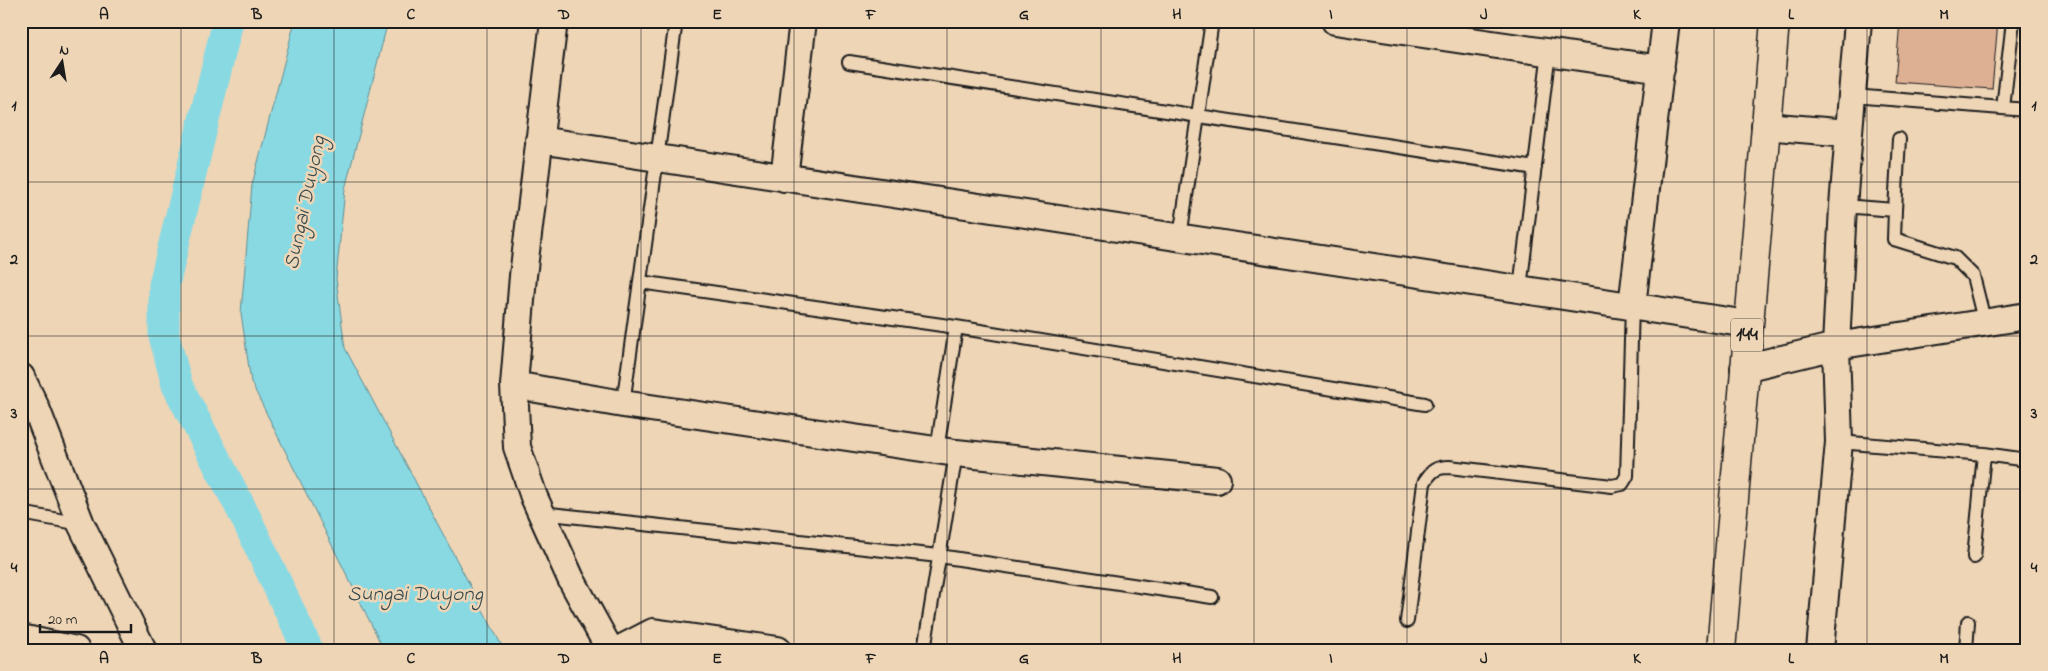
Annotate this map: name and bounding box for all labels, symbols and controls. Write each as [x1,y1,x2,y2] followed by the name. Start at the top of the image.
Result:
[99,3,109,27] text: A
[251,3,263,27] text: B
[407,3,416,27] text: C
[557,3,570,27] text: D
[712,3,722,27] text: E
[865,3,877,27] text: F
[1019,3,1029,27] text: G
[1172,3,1182,27] text: H
[1329,3,1333,27] text: I
[1480,3,1488,27] text: J
[1633,3,1642,27] text: K
[1788,3,1795,27] text: L
[1939,3,1949,27] text: M
[38,38,88,88] north arrow
[58,39,71,62] text: N
[11,94,17,118] text: 1
[2031,94,2037,118] text: 1
[277,133,336,273] water label: Sungai Duyong
[9,248,18,272] text: 2
[2029,248,2038,272] text: 2
[1731,318,1763,352] road number: 144
[10,402,18,426] text: 3
[2030,402,2038,426] text: 3
[10,556,18,580] text: 4
[2030,556,2038,580] text: 4
[347,580,484,611] water label: Sungai Duyong
[40,601,131,633] scale bar
[48,609,78,631] text: 20 m
[99,647,109,671] text: A
[251,647,263,671] text: B
[407,647,416,671] text: C
[557,647,570,671] text: D
[712,647,722,671] text: E
[865,647,877,671] text: F
[1019,647,1029,671] text: G
[1172,647,1182,671] text: H
[1329,647,1333,671] text: I
[1480,647,1488,671] text: J
[1633,647,1642,671] text: K
[1788,647,1795,671] text: L
[1939,647,1949,671] text: M

